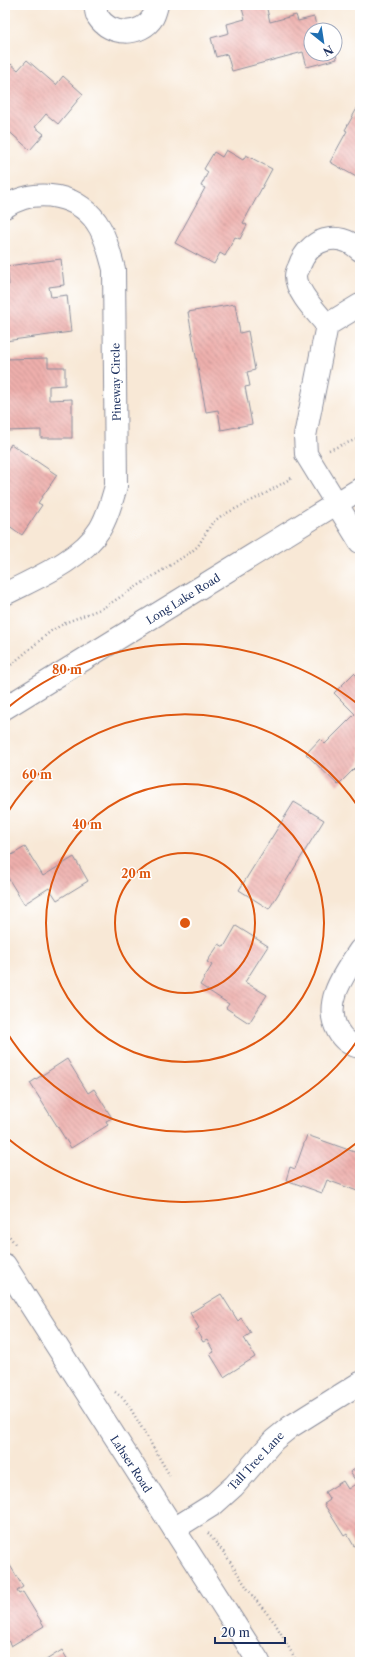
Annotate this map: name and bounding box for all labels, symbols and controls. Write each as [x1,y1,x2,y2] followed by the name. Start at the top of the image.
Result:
[303,22,343,62] north arrow
[320,42,336,59] text: N
[108,343,124,421] street label: Pineway Circle
[143,570,223,627] street label: Long Lake Road
[52,662,82,677] text: 80 m
[22,767,52,782] text: 60 m
[72,817,102,832] text: 40 m
[121,866,151,881] text: 20 m
[178,916,192,930] centre of rings
[225,1429,287,1493] street label: Tall Tree Lane
[107,1433,155,1495] street label: Lahser Road
[215,1619,285,1645] scale bar
[221,1625,250,1640] text: 20 m

